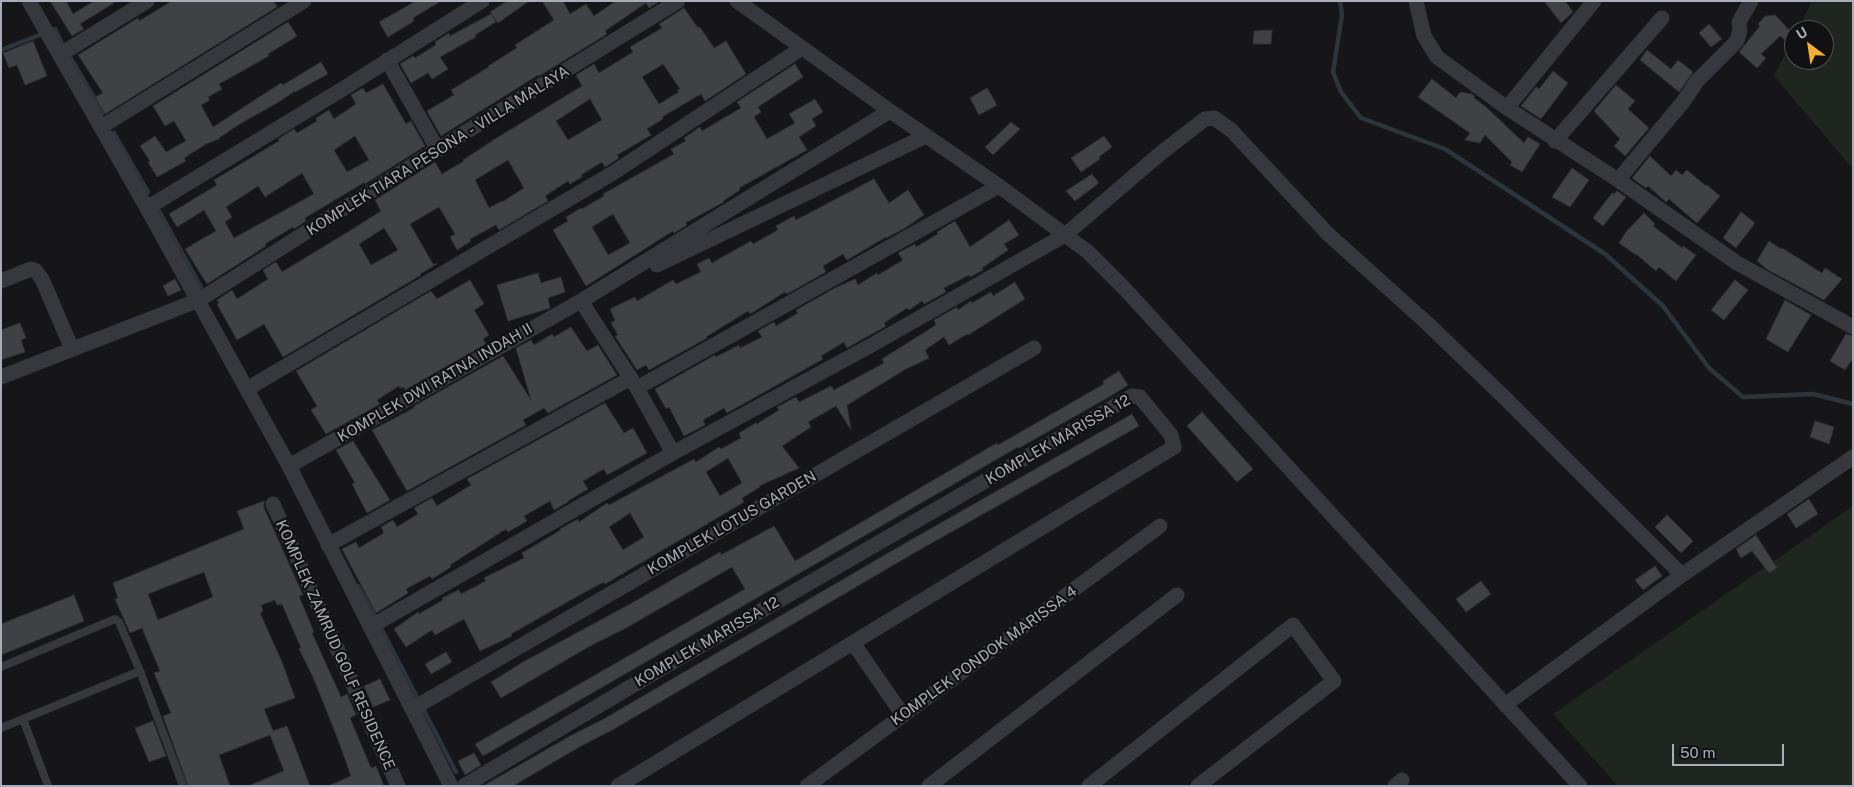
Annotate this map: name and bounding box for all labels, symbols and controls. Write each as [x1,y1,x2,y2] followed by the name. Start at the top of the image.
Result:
[1784,20,1834,70] north arrow
[1793,24,1810,42] text: U
[303,62,573,240] street label: KOMPLEK TIARA PESONA - VILLA MALAYA
[334,320,536,446] street label: KOMPLEK DWI RATNA INDAH II
[983,391,1133,489] street label: KOMPLEK MARISSA 12
[645,467,819,579] street label: KOMPLEK LOTUS GARDEN
[272,517,398,773] street label: KOMPLEK ZAMRUD GOLF RESIDENCE
[888,583,1080,729] street label: KOMPLEK PONDOK MARISSA 4
[632,593,782,691] street label: KOMPLEK MARISSA 12
[1674,734,1786,766] scale bar
[1680,744,1715,761] text: 50 m

